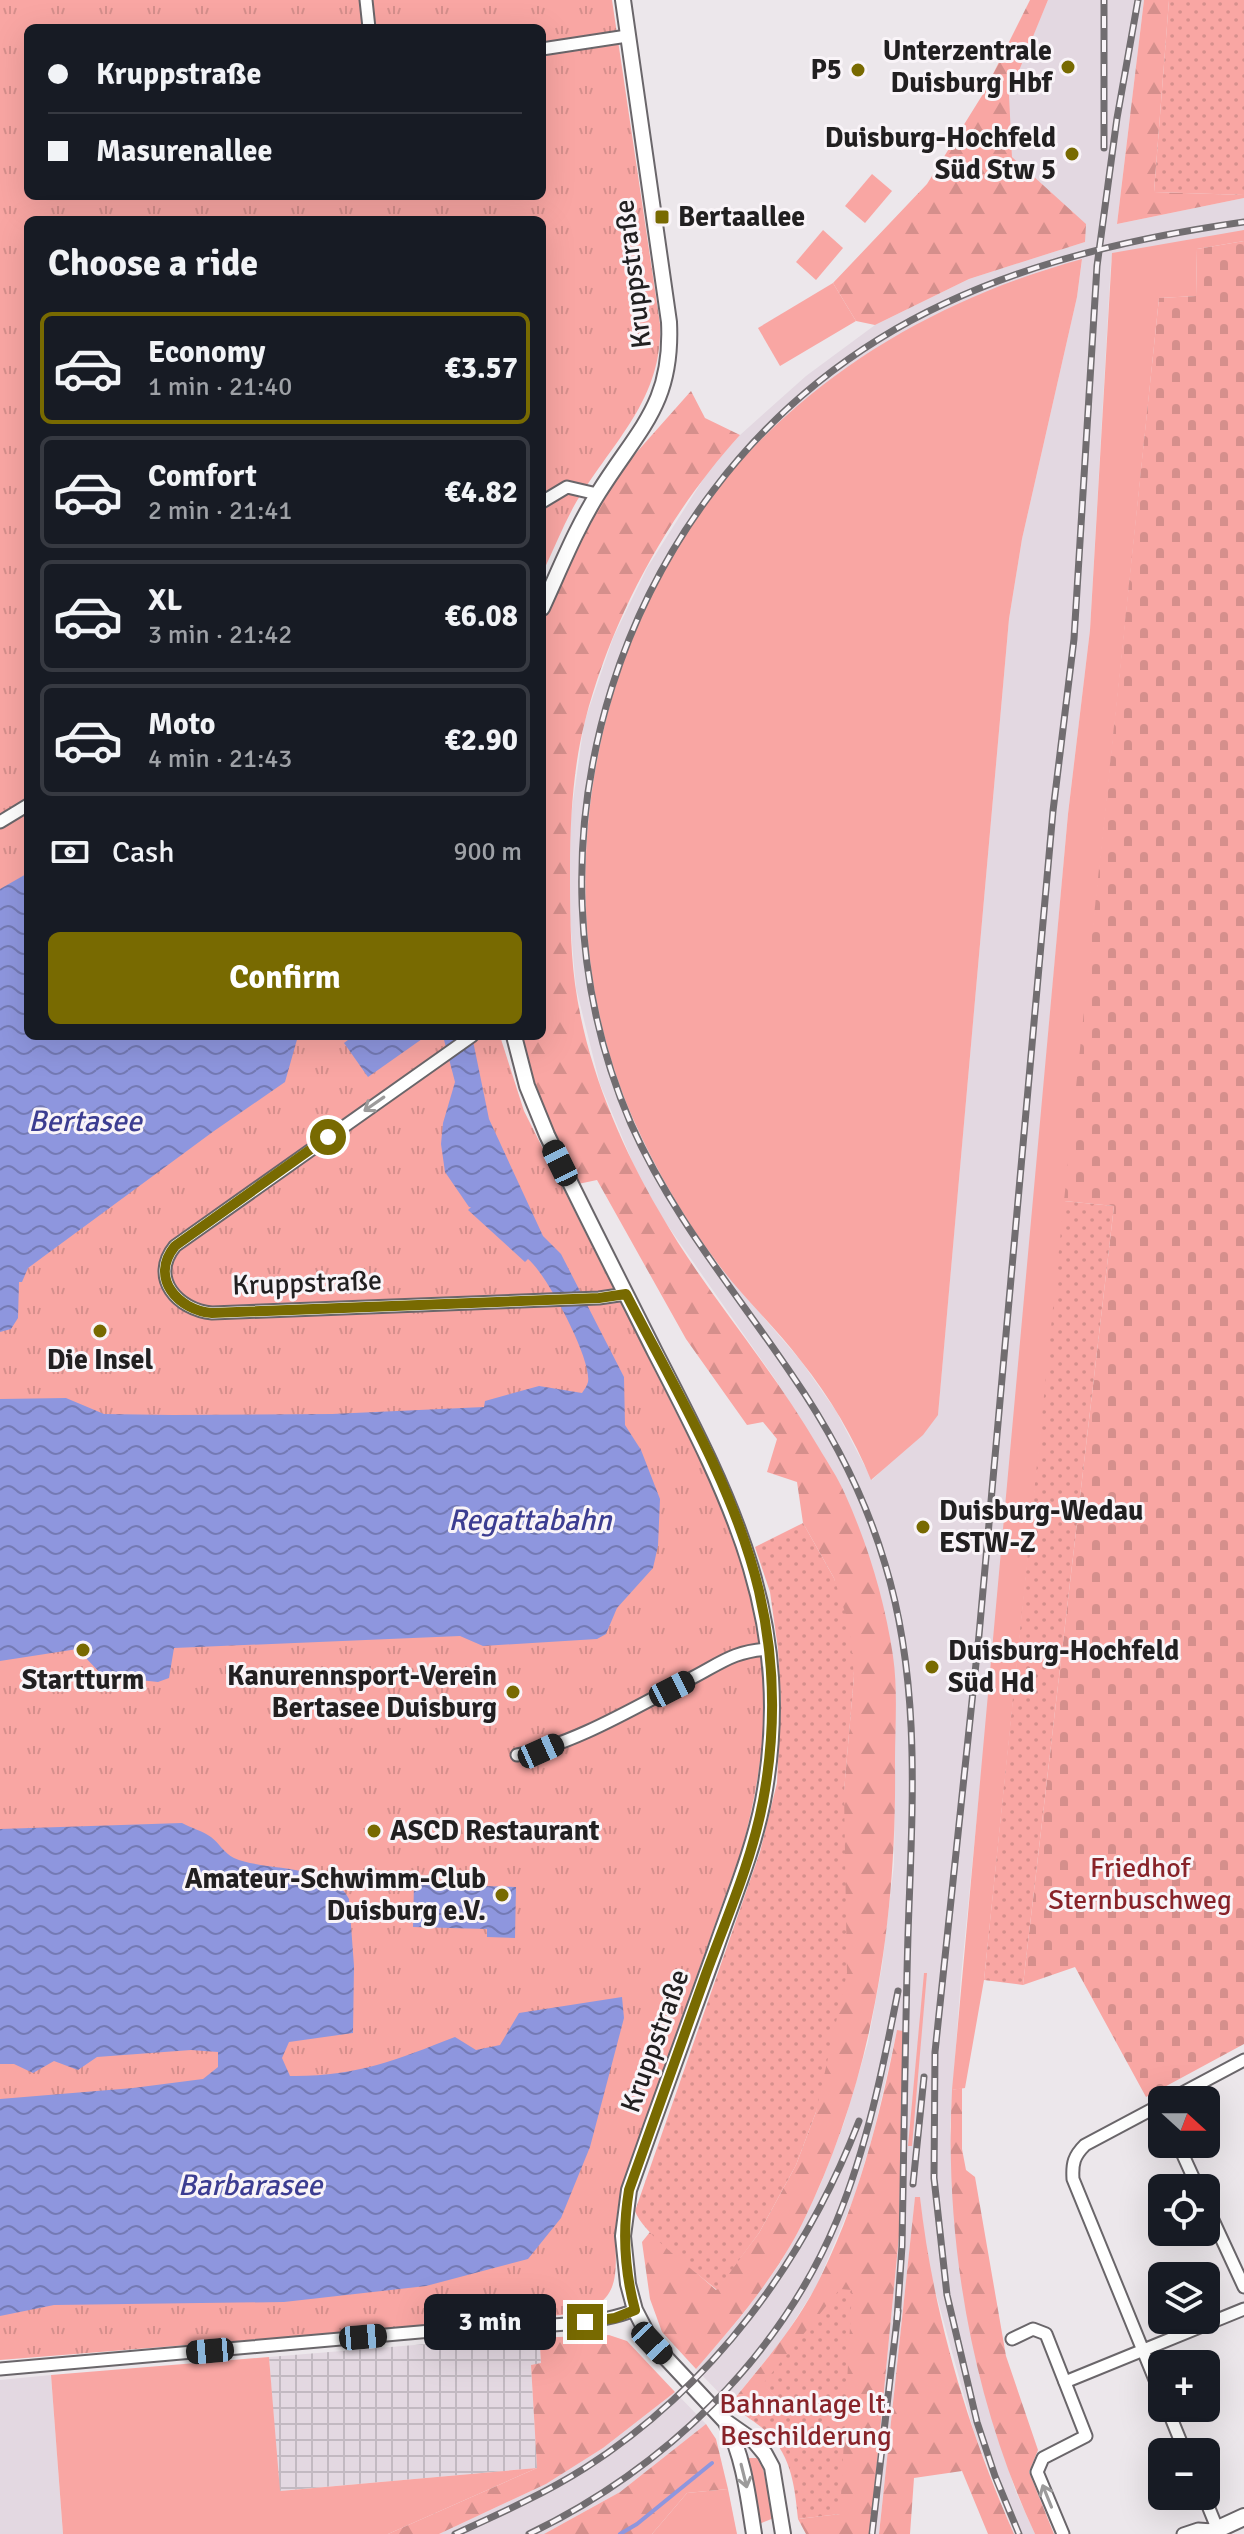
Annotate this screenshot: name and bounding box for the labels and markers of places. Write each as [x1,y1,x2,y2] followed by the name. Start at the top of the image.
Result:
[883,34,1054,100] place label: Unterzentrale Duisburg Hbf
[810,53,842,87] place label: P5
[1059,58,1077,76] marker: Unterzentrale Duisburg Hbf
[849,61,867,79] marker: P5
[825,121,1056,187] place label: Duisburg-Hochfeld Süd Stw 5
[1063,145,1081,163] marker: Duisburg-Hochfeld Süd Stw 5
[678,200,805,234] place label: Bertaallee
[653,208,671,226] marker: Bertaallee
[91,1322,109,1340] marker: Die Insel
[47,1343,153,1377] place label: Die Insel
[939,1494,1143,1560] place label: Duisburg-Wedau ESTW-Z
[914,1518,932,1536] marker: Duisburg-Wedau ESTW-Z
[948,1634,1179,1700] place label: Duisburg-Hochfeld Süd Hd
[74,1641,92,1659] marker: Startturm
[923,1658,941,1676] marker: Duisburg-Hochfeld Süd Hd
[227,1659,497,1725] place label: Kanurennsport-Verein Bertasee Duisburg
[22,1663,144,1697] place label: Startturm
[504,1683,522,1701] marker: Kanurennsport-Verein Bertasee Duisburg
[390,1814,600,1848] place label: ASCD Restaurant
[365,1822,383,1840] marker: ASCD Restaurant
[185,1862,486,1928] place label: Amateur-Schwimm-Club Duisburg e.V.
[493,1886,511,1904] marker: Amateur-Schwimm-Club Duisburg e.V.

